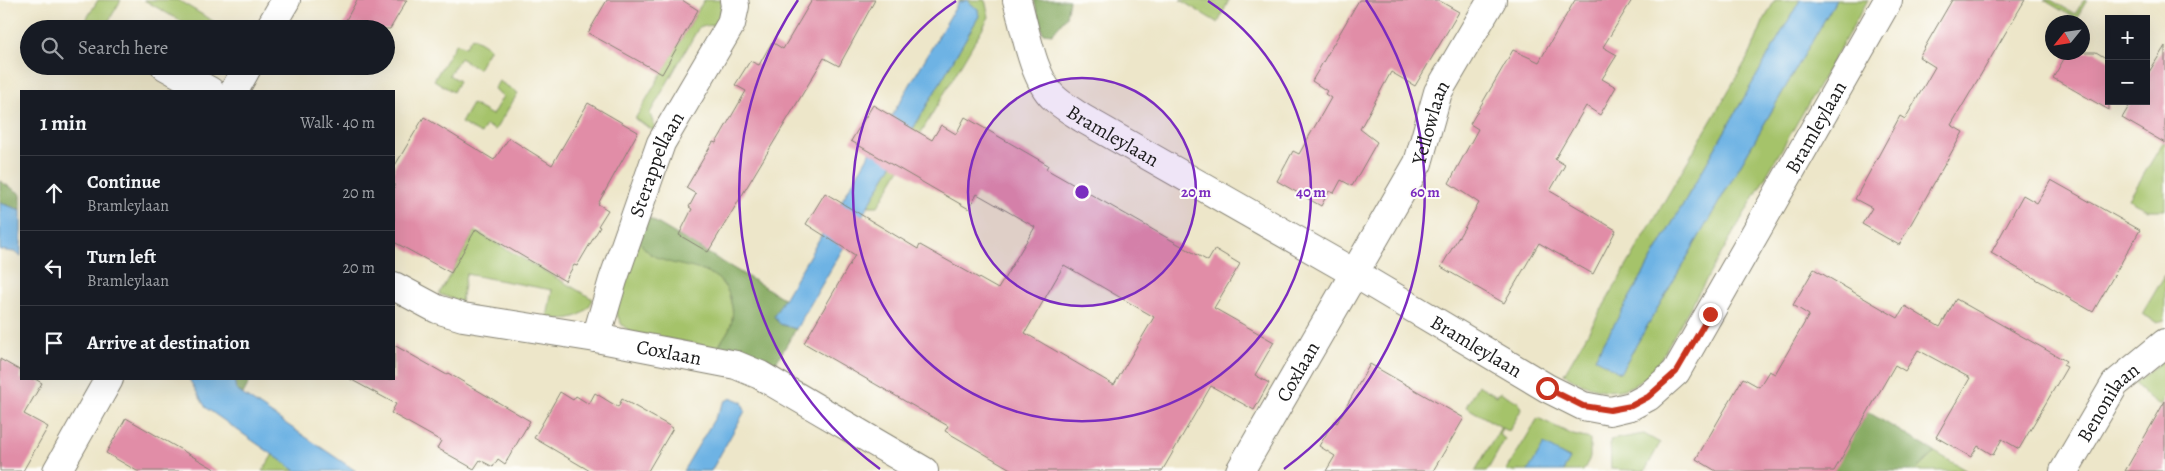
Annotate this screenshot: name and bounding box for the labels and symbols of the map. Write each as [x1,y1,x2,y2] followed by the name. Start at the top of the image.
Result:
[2045,15,2090,60] north arrow
[1404,75,1456,169] street label: Yellowlaan
[1778,76,1853,178] street label: Bramleylaan
[1062,98,1164,173] street label: Bramleylaan
[623,106,690,221] street label: Sterappellaan
[1181,182,1211,202] text: 20 m
[1296,182,1326,202] text: 40 m
[1410,182,1440,202] text: 60 m
[1073,183,1091,201] centre of rings
[1699,303,1722,326] route end
[1426,308,1527,384] street label: Bramleylaan
[634,333,704,372] street label: Coxlaan
[1269,336,1326,407] street label: Coxlaan
[2070,356,2145,447] street label: Benonilaan
[1536,377,1559,400] route start

